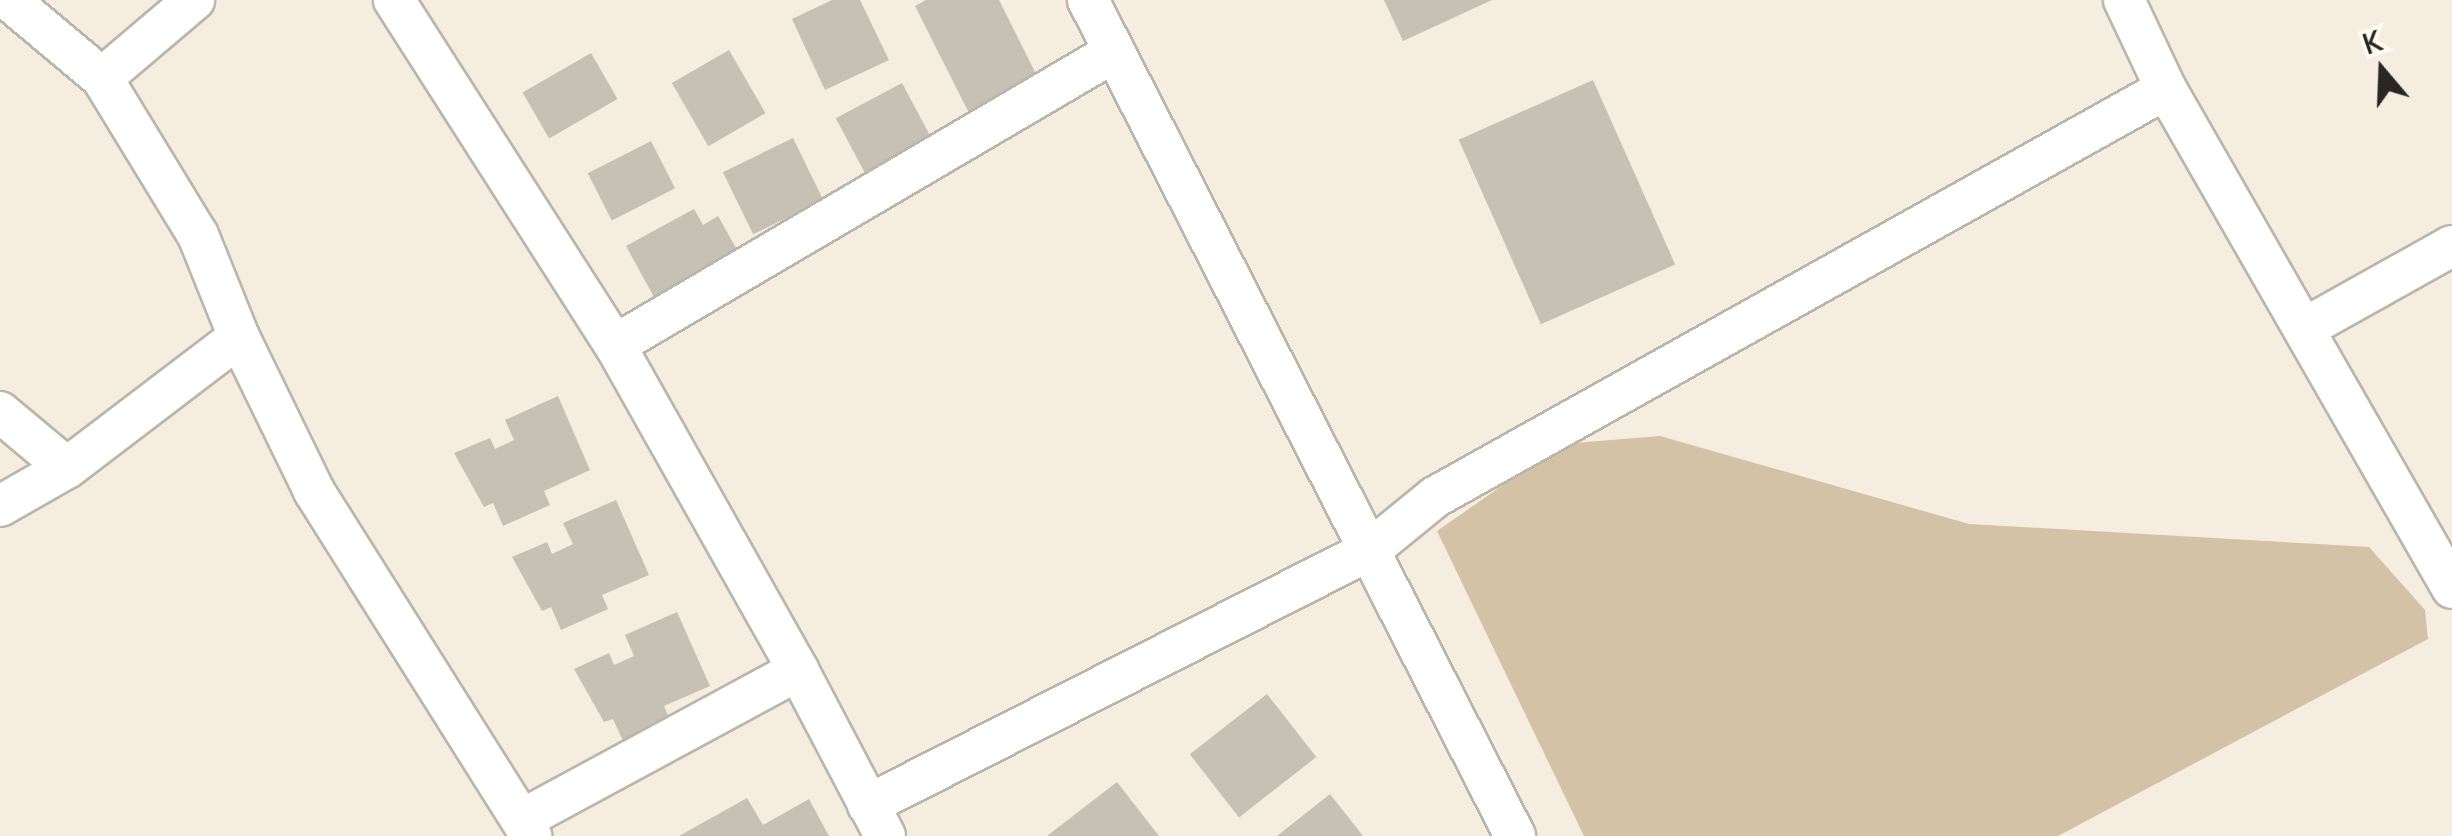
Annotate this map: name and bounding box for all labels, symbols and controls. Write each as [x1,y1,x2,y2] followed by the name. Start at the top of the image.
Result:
[2332,20,2432,120] north arrow
[2357,21,2387,63] text: K

